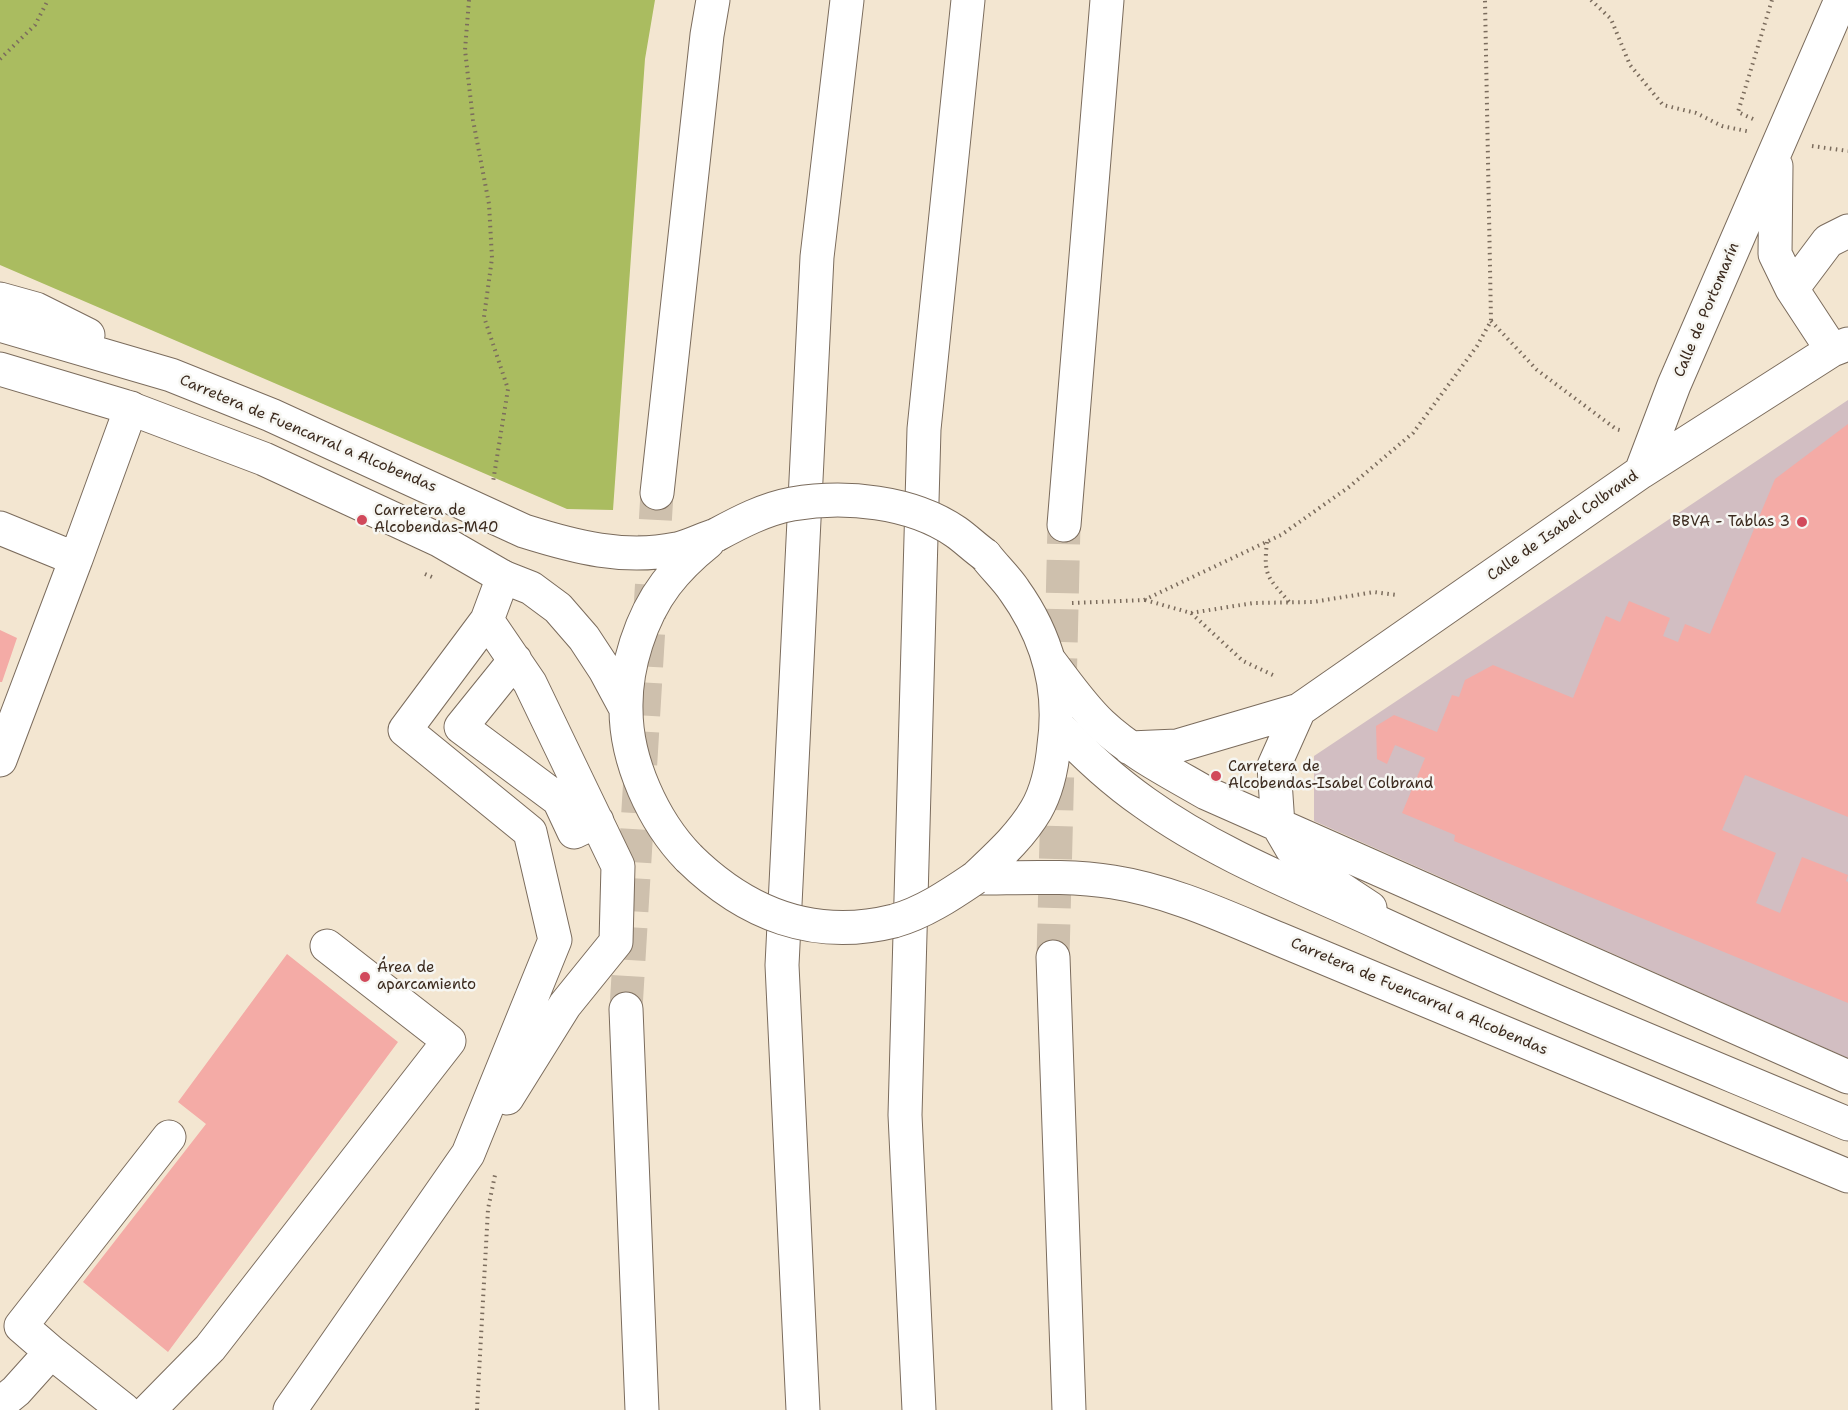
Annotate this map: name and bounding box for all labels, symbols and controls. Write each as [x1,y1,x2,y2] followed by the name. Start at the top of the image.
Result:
[1671,240,1743,380] street label: Calle de Portomarín
[177,371,439,497] street label: Carretera de Fuencarral a Alcobendas
[1484,467,1642,585] street label: Calle de Isabel Colbrand
[374,502,499,537] place label: Carretera de Alcobendas-M40
[355,513,369,527] marker: Carretera de Alcobendas-M40
[1672,513,1790,531] place label: BBVA - Tablas 3
[1795,515,1809,529] marker: BBVA - Tablas 3
[1228,758,1433,793] place label: Carretera de Alcobendas-Isabel Colbrand
[1209,769,1223,783] marker: Carretera de Alcobendas-Isabel Colbrand
[1288,934,1550,1060] street label: Carretera de Fuencarral a Alcobendas
[377,959,476,994] place label: Área de aparcamiento
[358,970,372,984] marker: Área de aparcamiento

